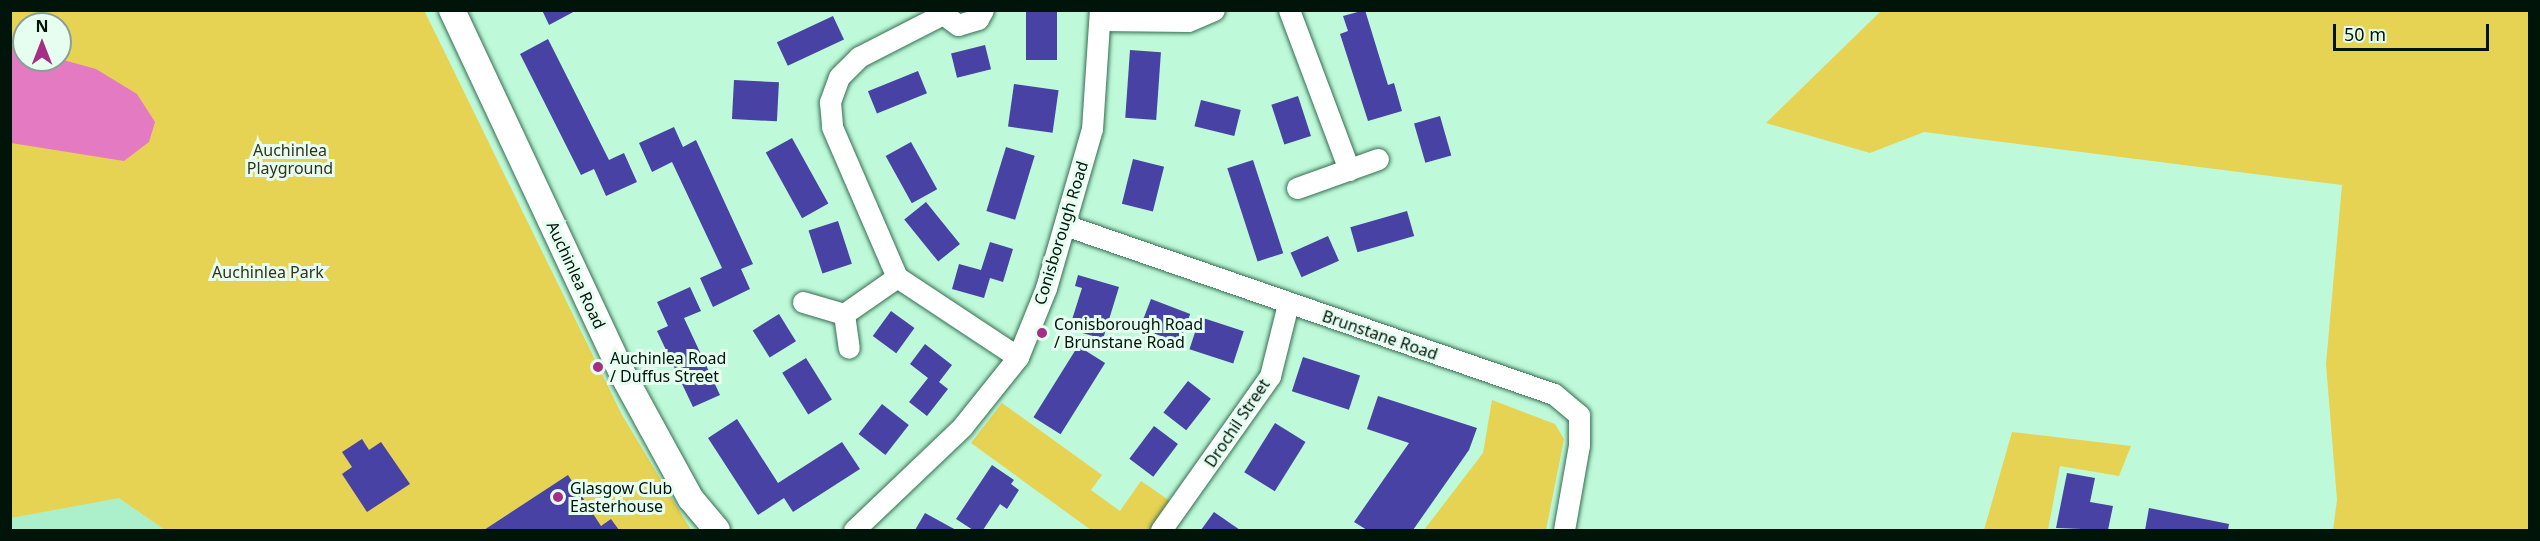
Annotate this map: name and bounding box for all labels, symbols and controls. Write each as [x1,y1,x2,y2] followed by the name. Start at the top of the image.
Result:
[12,12,72,72] north arrow
[2336,12,2492,50] scale bar
[35,15,49,37] text: N
[2344,22,2386,46] text: 50 m
[247,140,333,178] park label: Auchinlea Playground
[1030,159,1092,307] street label: Conisborough Road
[543,218,609,332] street label: Auchinlea Road
[212,262,324,282] park label: Auchinlea Park
[1320,306,1440,364] street label: Brunstane Road
[1054,314,1203,352] place label: Conisborough Road / Brunstane Road
[1035,326,1049,340] marker: Conisborough Road / Brunstane Road
[610,348,726,386] place label: Auchinlea Road / Duffus Street
[591,360,605,374] marker: Auchinlea Road / Duffus Street
[1200,375,1274,471] street label: Drochil Street
[570,478,672,516] place label: Glasgow Club Easterhouse
[551,490,565,504] marker: Glasgow Club Easterhouse

